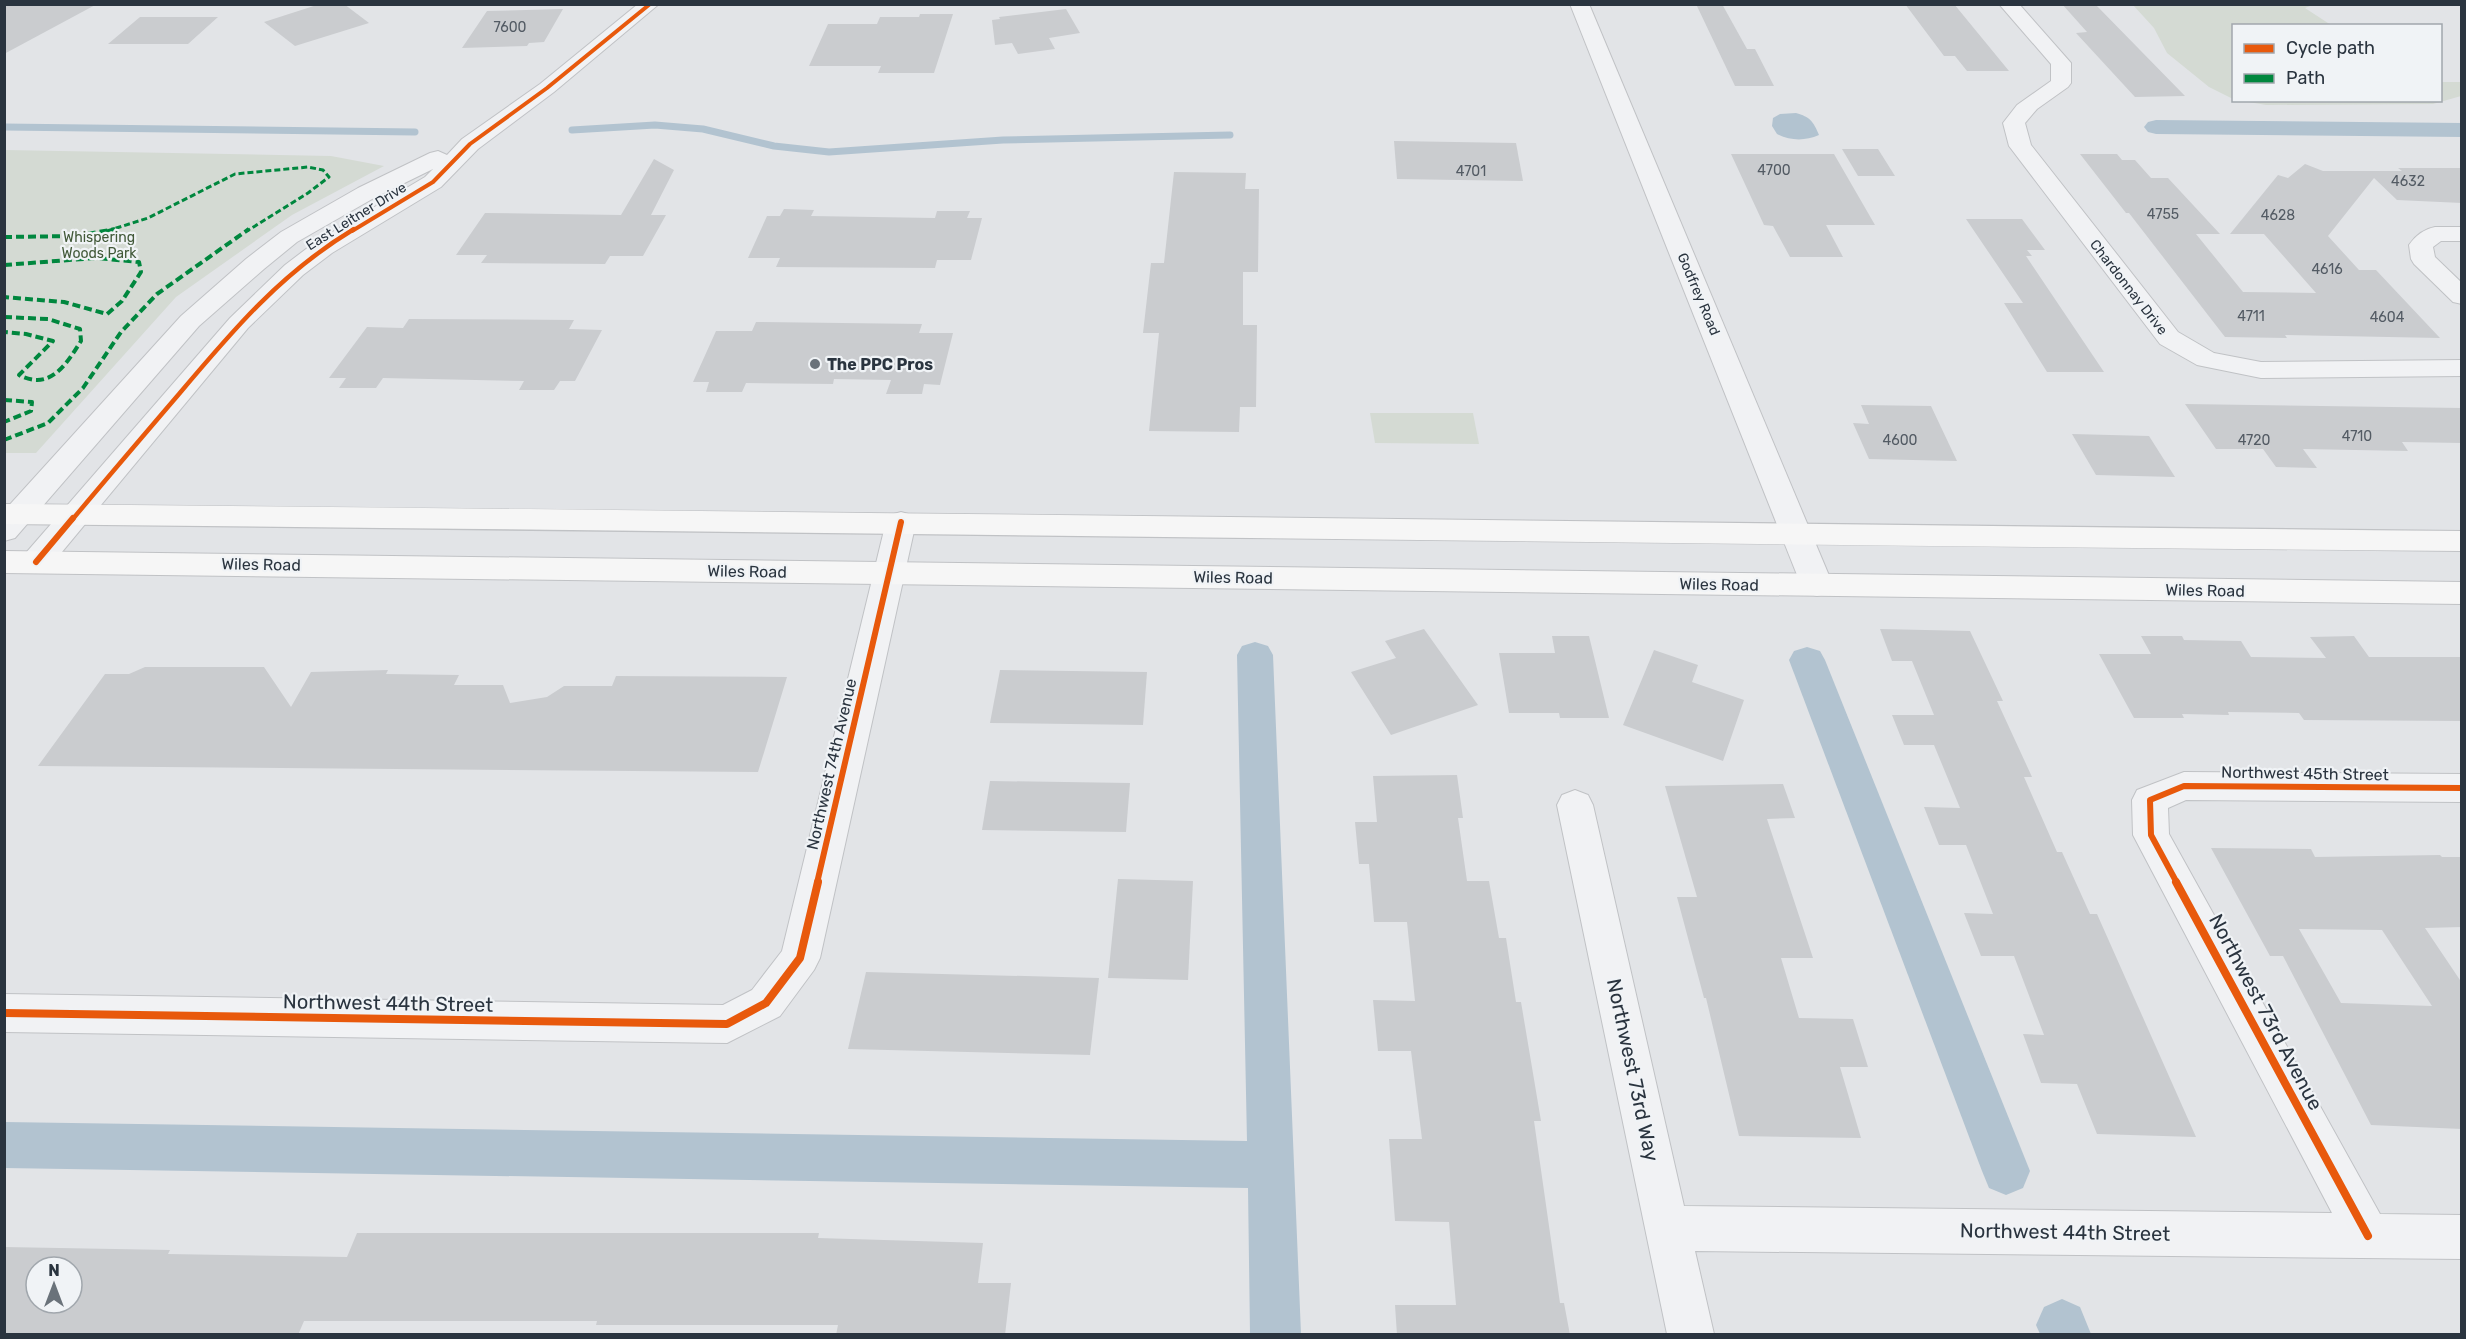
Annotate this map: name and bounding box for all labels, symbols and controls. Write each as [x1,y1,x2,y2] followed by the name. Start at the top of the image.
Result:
[494,19,527,36] house number: 7600
[2232,24,2442,102] legend
[2286,37,2375,59] text: Cycle path
[2286,67,2325,89] text: Path
[1757,162,1791,179] house number: 4700
[1456,163,1486,180] house number: 4701
[2391,173,2425,190] house number: 4632
[303,179,410,254] street label: East Leitner Drive
[2147,206,2179,223] house number: 4755
[2261,207,2295,224] house number: 4628
[61,229,137,262] park label: Whispering Woods Park
[2086,236,2171,338] street label: Chardonnay Drive
[1674,250,1724,338] street label: Godfrey Road
[2311,261,2343,278] house number: 4616
[2237,308,2265,325] house number: 4711
[2370,309,2405,326] house number: 4604
[827,355,933,374] place label: The PPC Pros
[808,357,822,371] marker: The PPC Pros
[2342,428,2372,445] house number: 4710
[1883,432,1918,449] house number: 4600
[2238,432,2270,449] house number: 4720
[221,554,301,575] street label: Wiles Road
[707,561,787,582] street label: Wiles Road
[1193,567,1273,588] street label: Wiles Road
[1679,574,1759,595] street label: Wiles Road
[2165,580,2245,601] street label: Wiles Road
[803,677,860,852] street label: Northwest 74th Avenue
[2221,763,2389,784] street label: Northwest 45th Street
[2204,910,2328,1114] street label: Northwest 73rd Avenue
[1602,976,1664,1164] street label: Northwest 73rd Way
[283,989,494,1017] street label: Northwest 44th Street
[1960,1218,2171,1246] street label: Northwest 44th Street
[24,1255,84,1315] north arrow
[48,1261,60,1280] text: N

